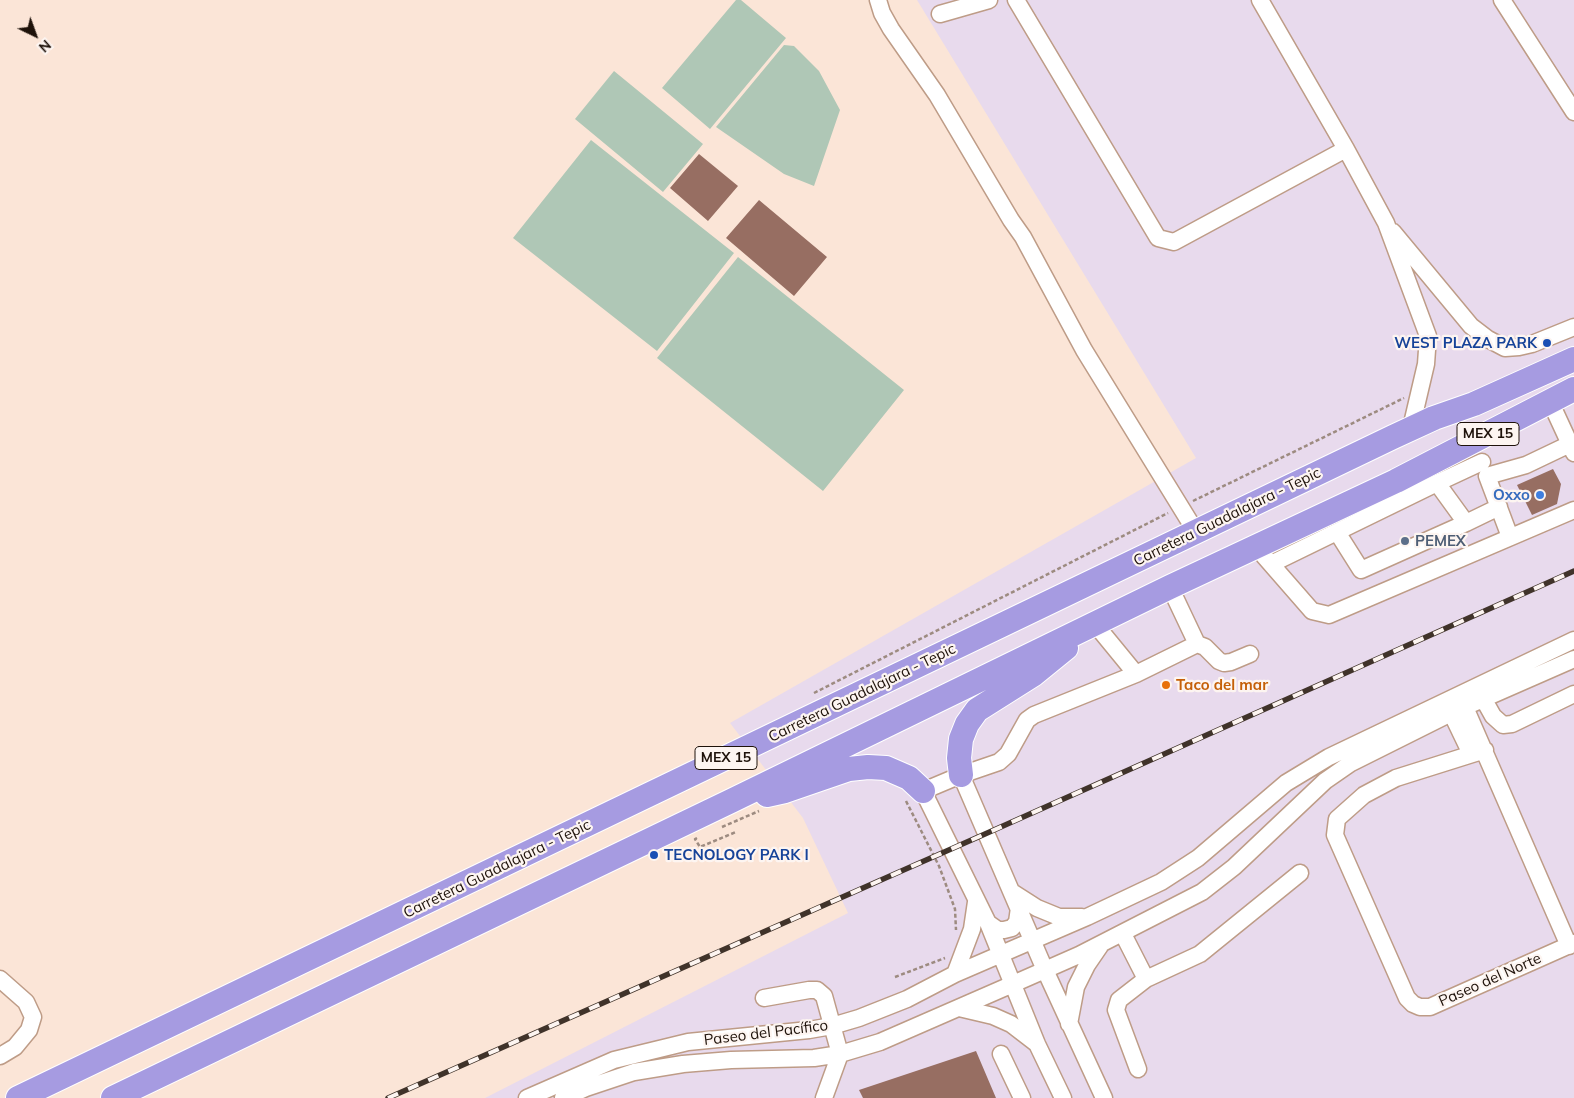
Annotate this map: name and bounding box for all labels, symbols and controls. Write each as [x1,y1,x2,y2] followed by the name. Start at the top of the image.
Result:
[10,10,60,60] north arrow
[35,36,55,56] text: N
[1394,334,1537,352] place label: WEST PLAZA PARK
[1541,337,1553,349] marker: WEST PLAZA PARK
[1457,422,1519,446] road number: MEX 15
[1130,464,1324,570] street label: Carretera Guadalajara - Tepic
[1493,486,1530,504] place label: Oxxo
[1534,489,1546,501] marker: Oxxo
[1415,532,1466,550] place label: PEMEX
[1399,535,1411,547] marker: PEMEX
[765,640,959,746] street label: Carretera Guadalajara - Tepic
[1176,676,1268,694] place label: Taco del mar
[1160,679,1172,691] marker: Taco del mar
[695,746,757,770] road number: MEX 15
[400,816,594,922] street label: Carretera Guadalajara - Tepic
[664,846,809,864] place label: TECNOLOGY PARK I
[648,849,660,861] marker: TECNOLOGY PARK I
[1436,949,1544,1011] street label: Paseo del Norte
[703,1016,829,1050] street label: Paseo del Pacífico

